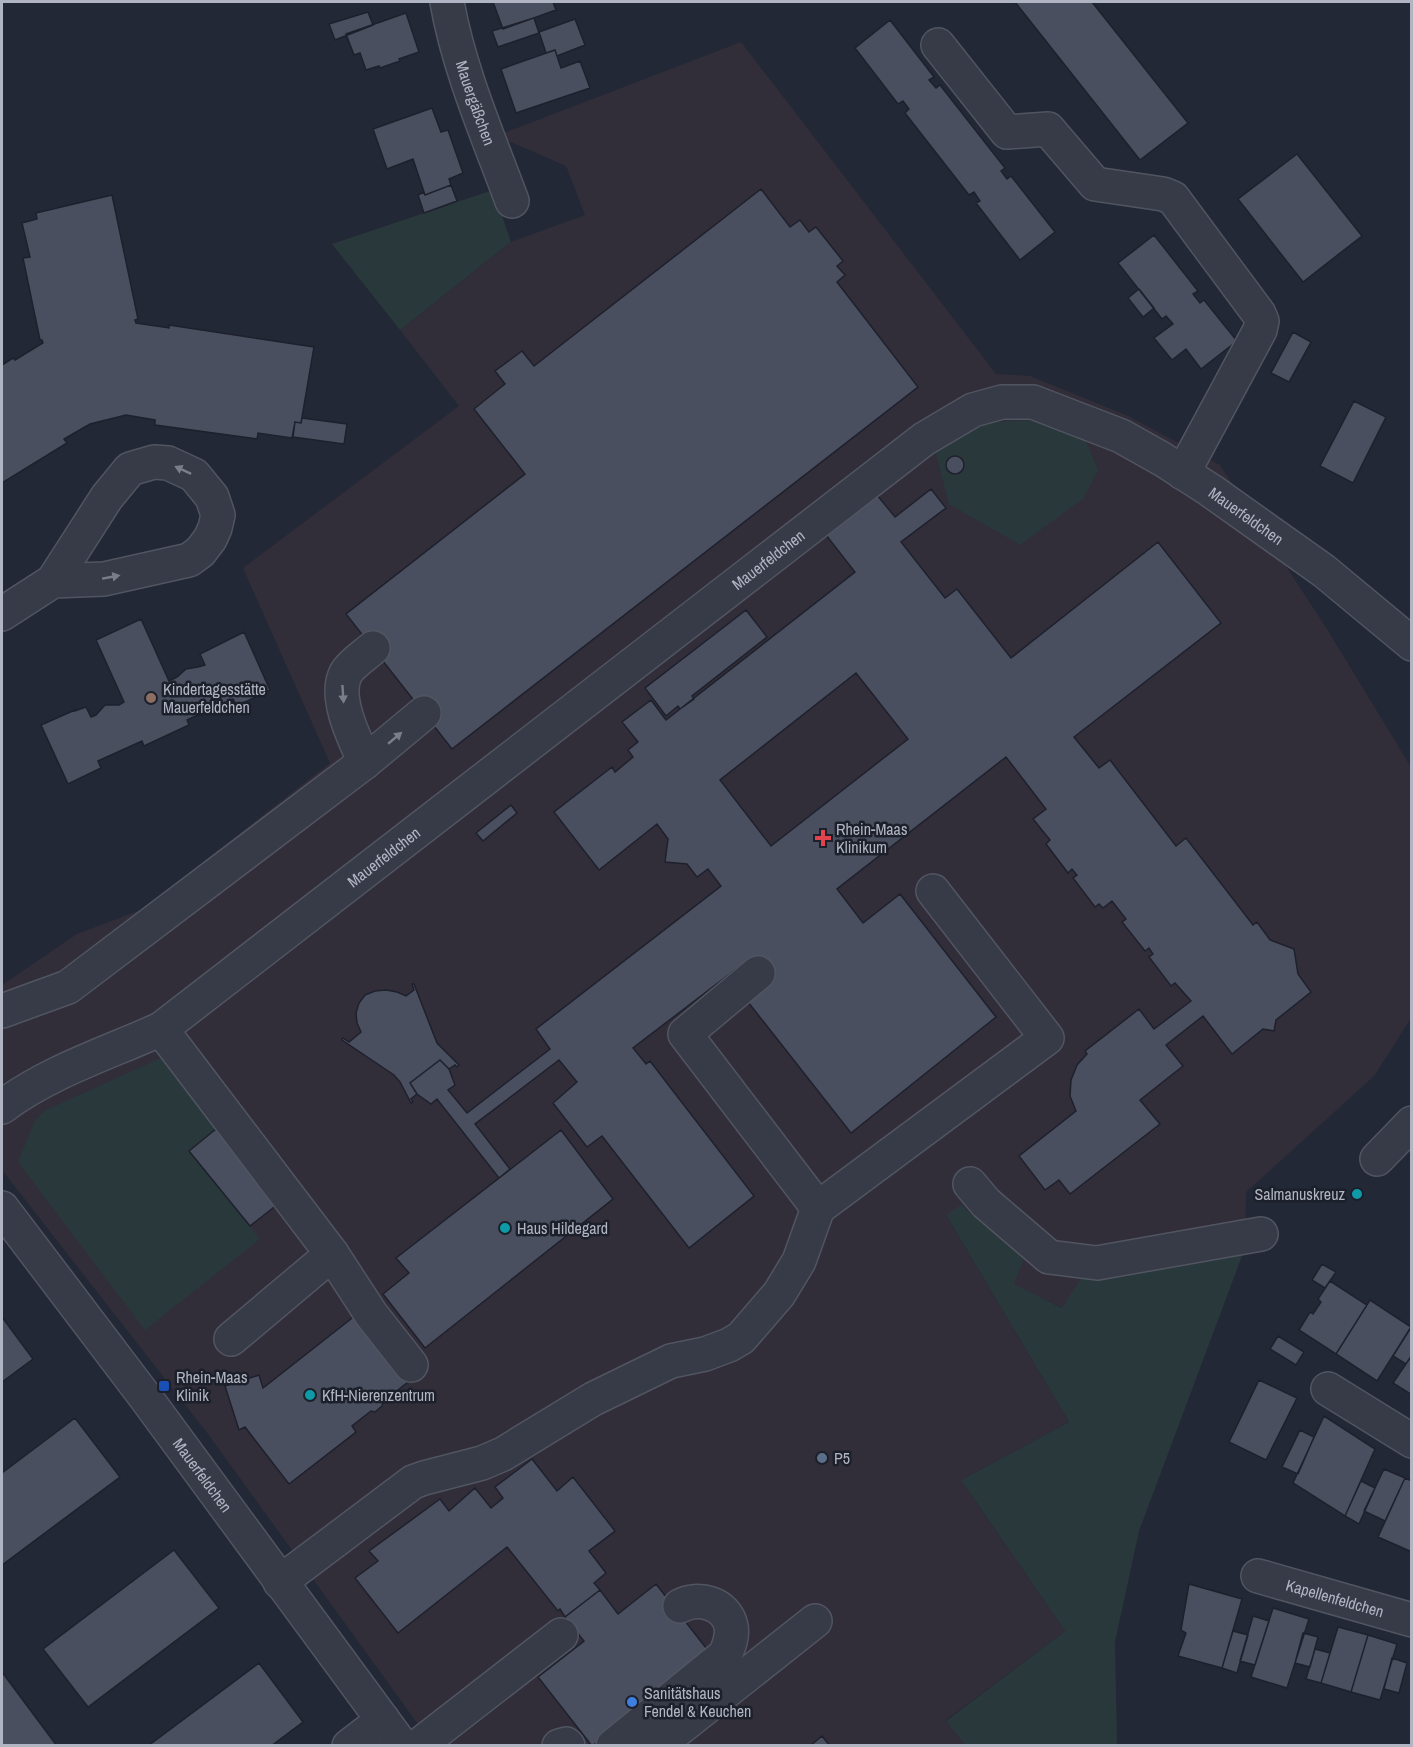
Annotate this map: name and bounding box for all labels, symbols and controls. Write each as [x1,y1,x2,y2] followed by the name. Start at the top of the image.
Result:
[451,58,501,148] street label: Mauergäßchen
[174,464,192,474] one-way arrow
[1204,482,1288,550] street label: Mauerfeldchen
[727,524,809,595] street label: Mauerfeldchen
[102,572,121,581] one-way arrow
[163,678,266,718] place label: Kindertagesstätte Mauerfeldchen
[339,685,348,704] one-way arrow
[144,691,158,705] marker: Kindertagesstätte Mauerfeldchen
[387,731,403,744] one-way arrow
[836,818,907,858] place label: Rhein-Maas Klinikum
[343,822,425,892] street label: Mauerfeldchen
[814,829,832,847] marker: Rhein-Maas Klinikum
[1255,1183,1345,1205] place label: Salmanuskreuz
[1350,1187,1364,1201] marker: Salmanuskreuz
[517,1217,608,1239] place label: Haus Hildegard
[498,1221,512,1235] marker: Haus Hildegard
[176,1366,247,1406] place label: Rhein-Maas Klinik
[157,1379,171,1393] marker: Rhein-Maas Klinik
[322,1384,435,1406] place label: KfH-Nierenzentrum
[303,1388,317,1402] marker: KfH-Nierenzentrum
[168,1434,237,1516] street label: Mauerfeldchen
[834,1447,850,1469] place label: P5
[815,1451,829,1465] marker: P5
[1283,1574,1386,1622] street label: Kapellenfeldchen
[644,1682,751,1722] place label: Sanitätshaus Fendel & Keuchen
[625,1695,639,1709] marker: Sanitätshaus Fendel & Keuchen

